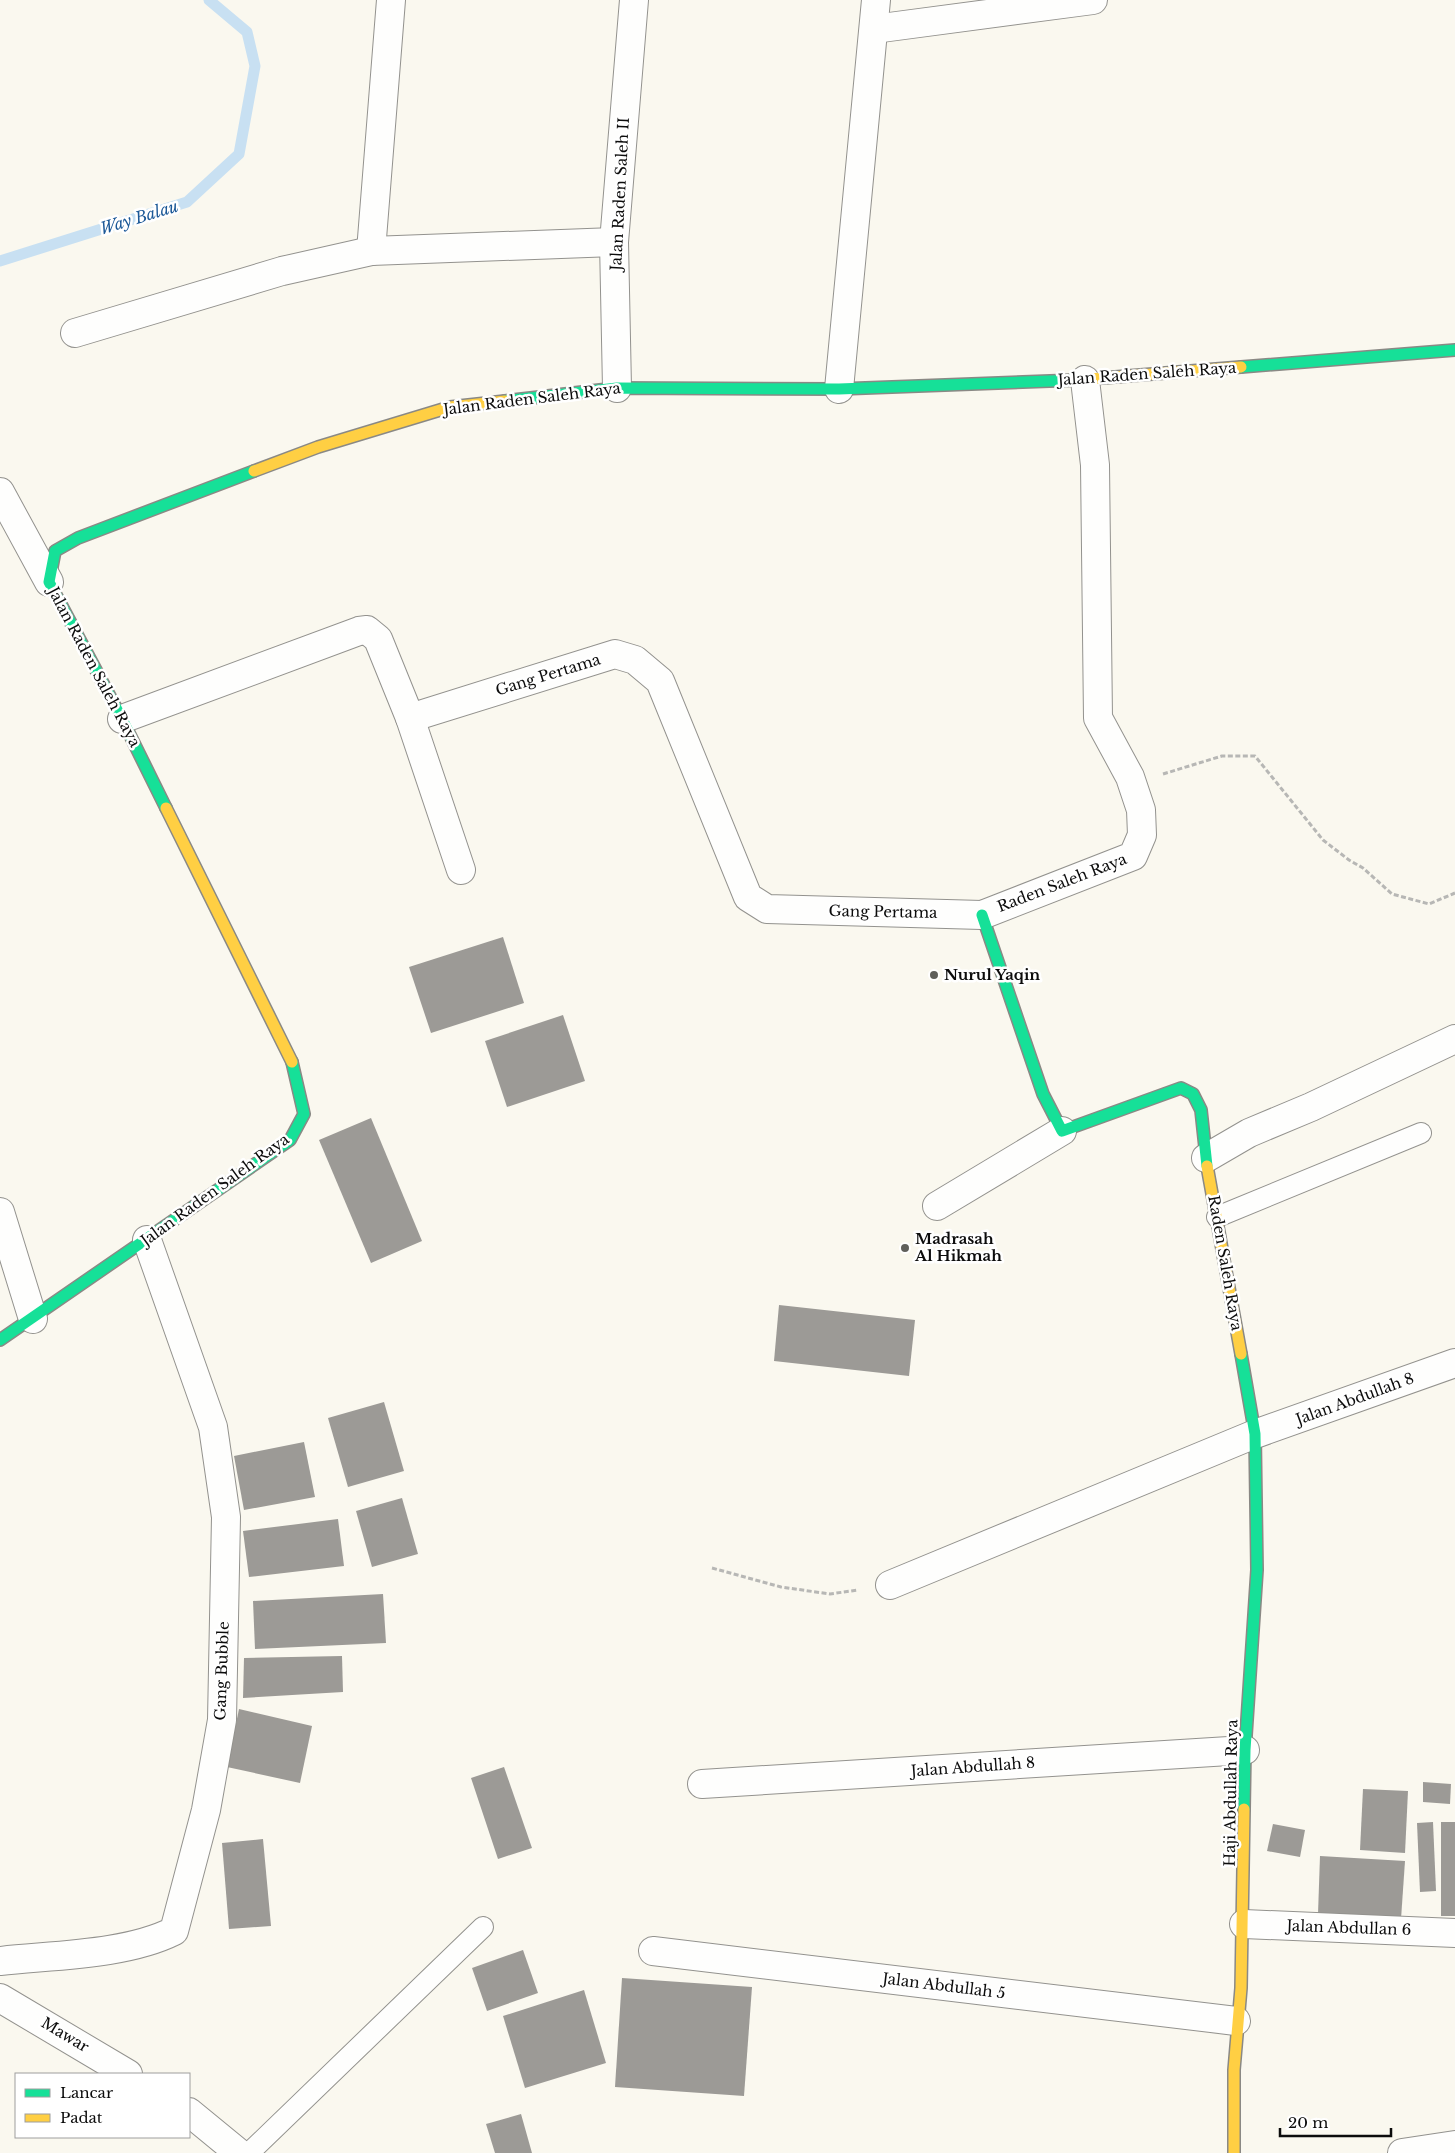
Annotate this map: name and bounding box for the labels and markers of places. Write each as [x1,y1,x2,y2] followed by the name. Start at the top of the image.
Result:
[944,965,1040,984] place label: Nurul Yaqin
[928,969,940,981] marker: Nurul Yaqin
[914,1229,1002,1265] place label: Madrasah Al Hikmah
[899,1242,911,1254] marker: Madrasah Al Hikmah

